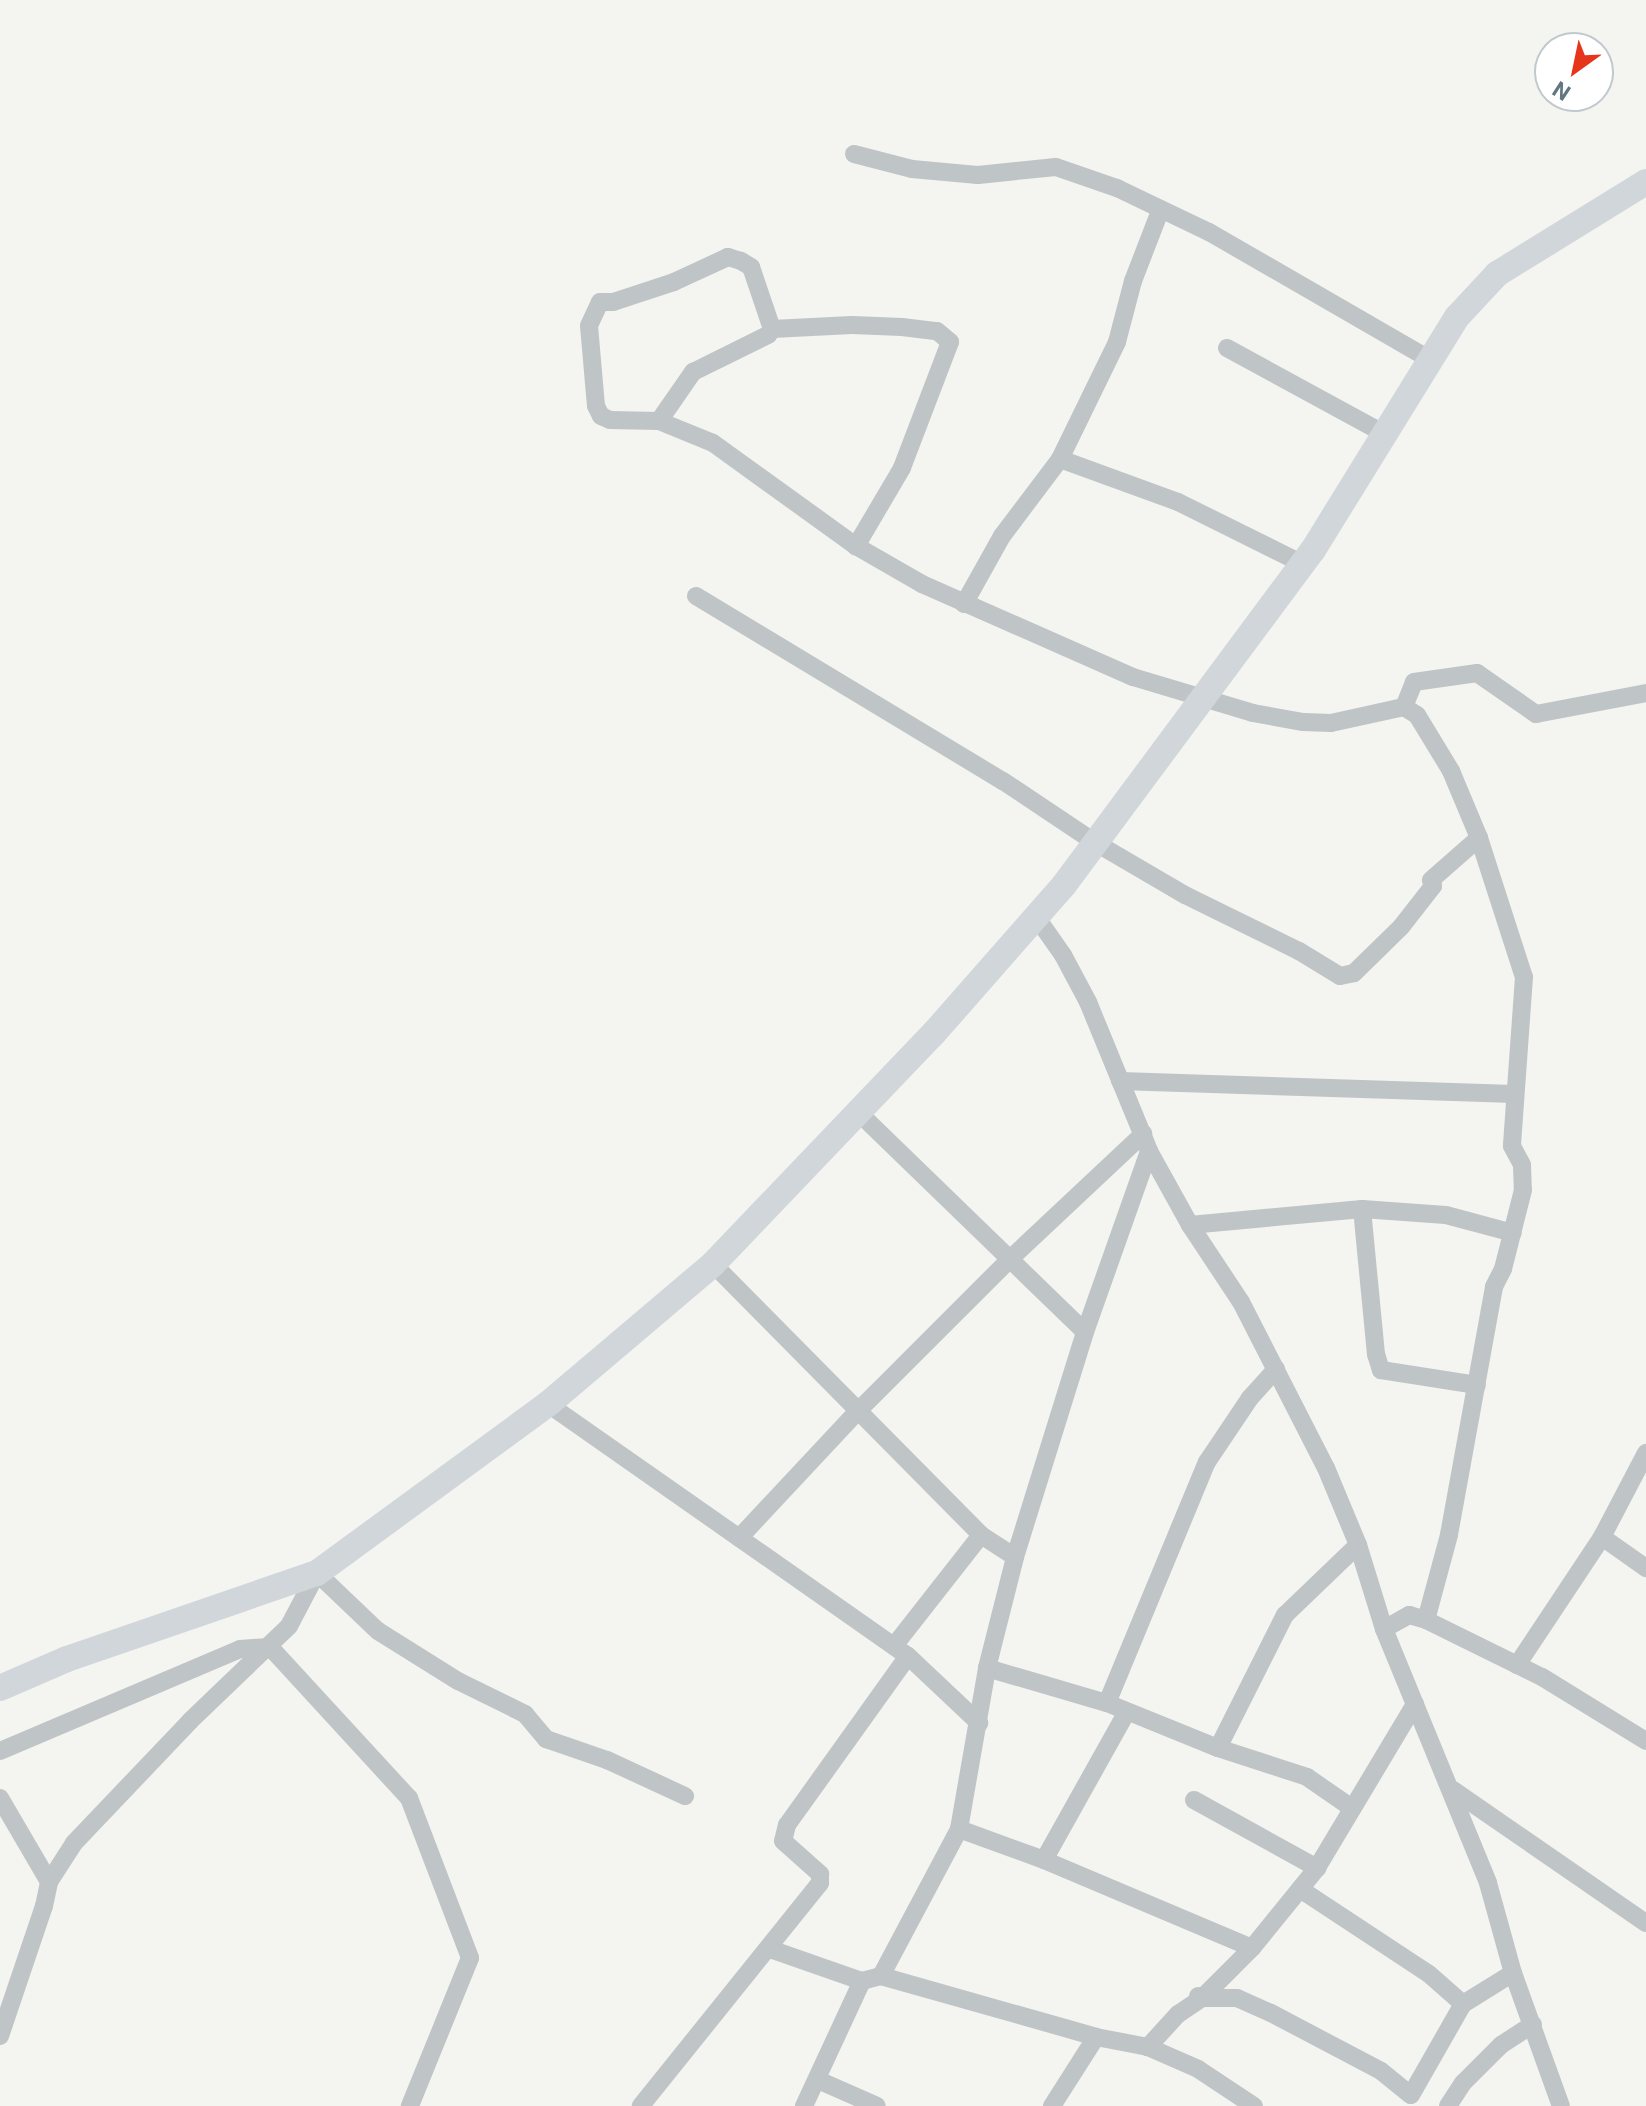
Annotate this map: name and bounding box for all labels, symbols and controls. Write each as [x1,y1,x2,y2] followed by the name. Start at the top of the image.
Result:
[1534,32,1614,112] north arrow
[1548,76,1575,106] text: N

